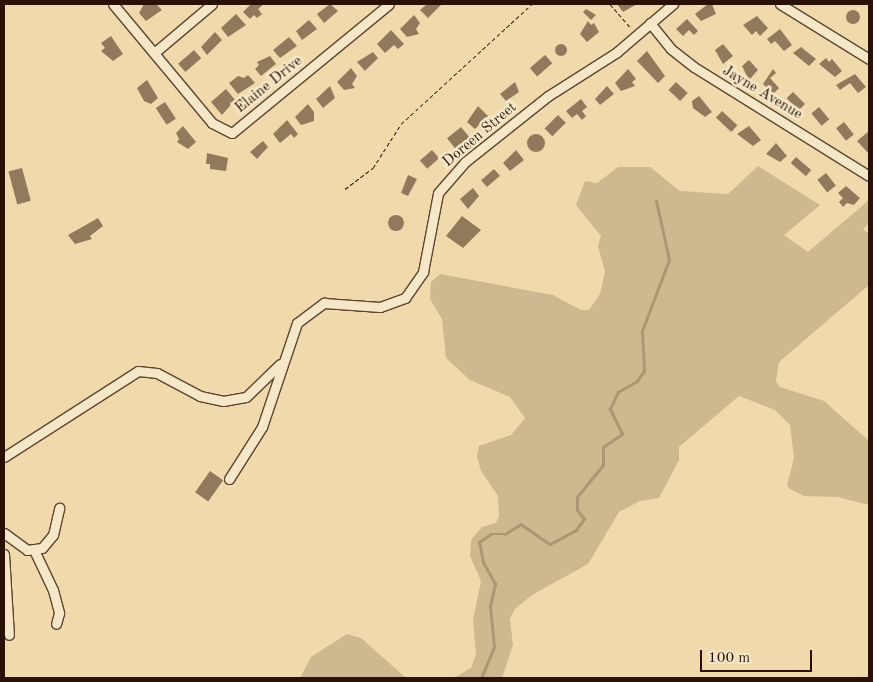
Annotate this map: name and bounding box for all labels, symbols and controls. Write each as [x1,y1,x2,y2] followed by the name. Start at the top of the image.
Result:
[232,52,306,118] street label: Elaine Drive
[719,62,805,124] street label: Jayne Avenue
[439,99,521,171] street label: Doreen Street
[703,640,816,672] scale bar
[708,651,750,666] text: 100 m

